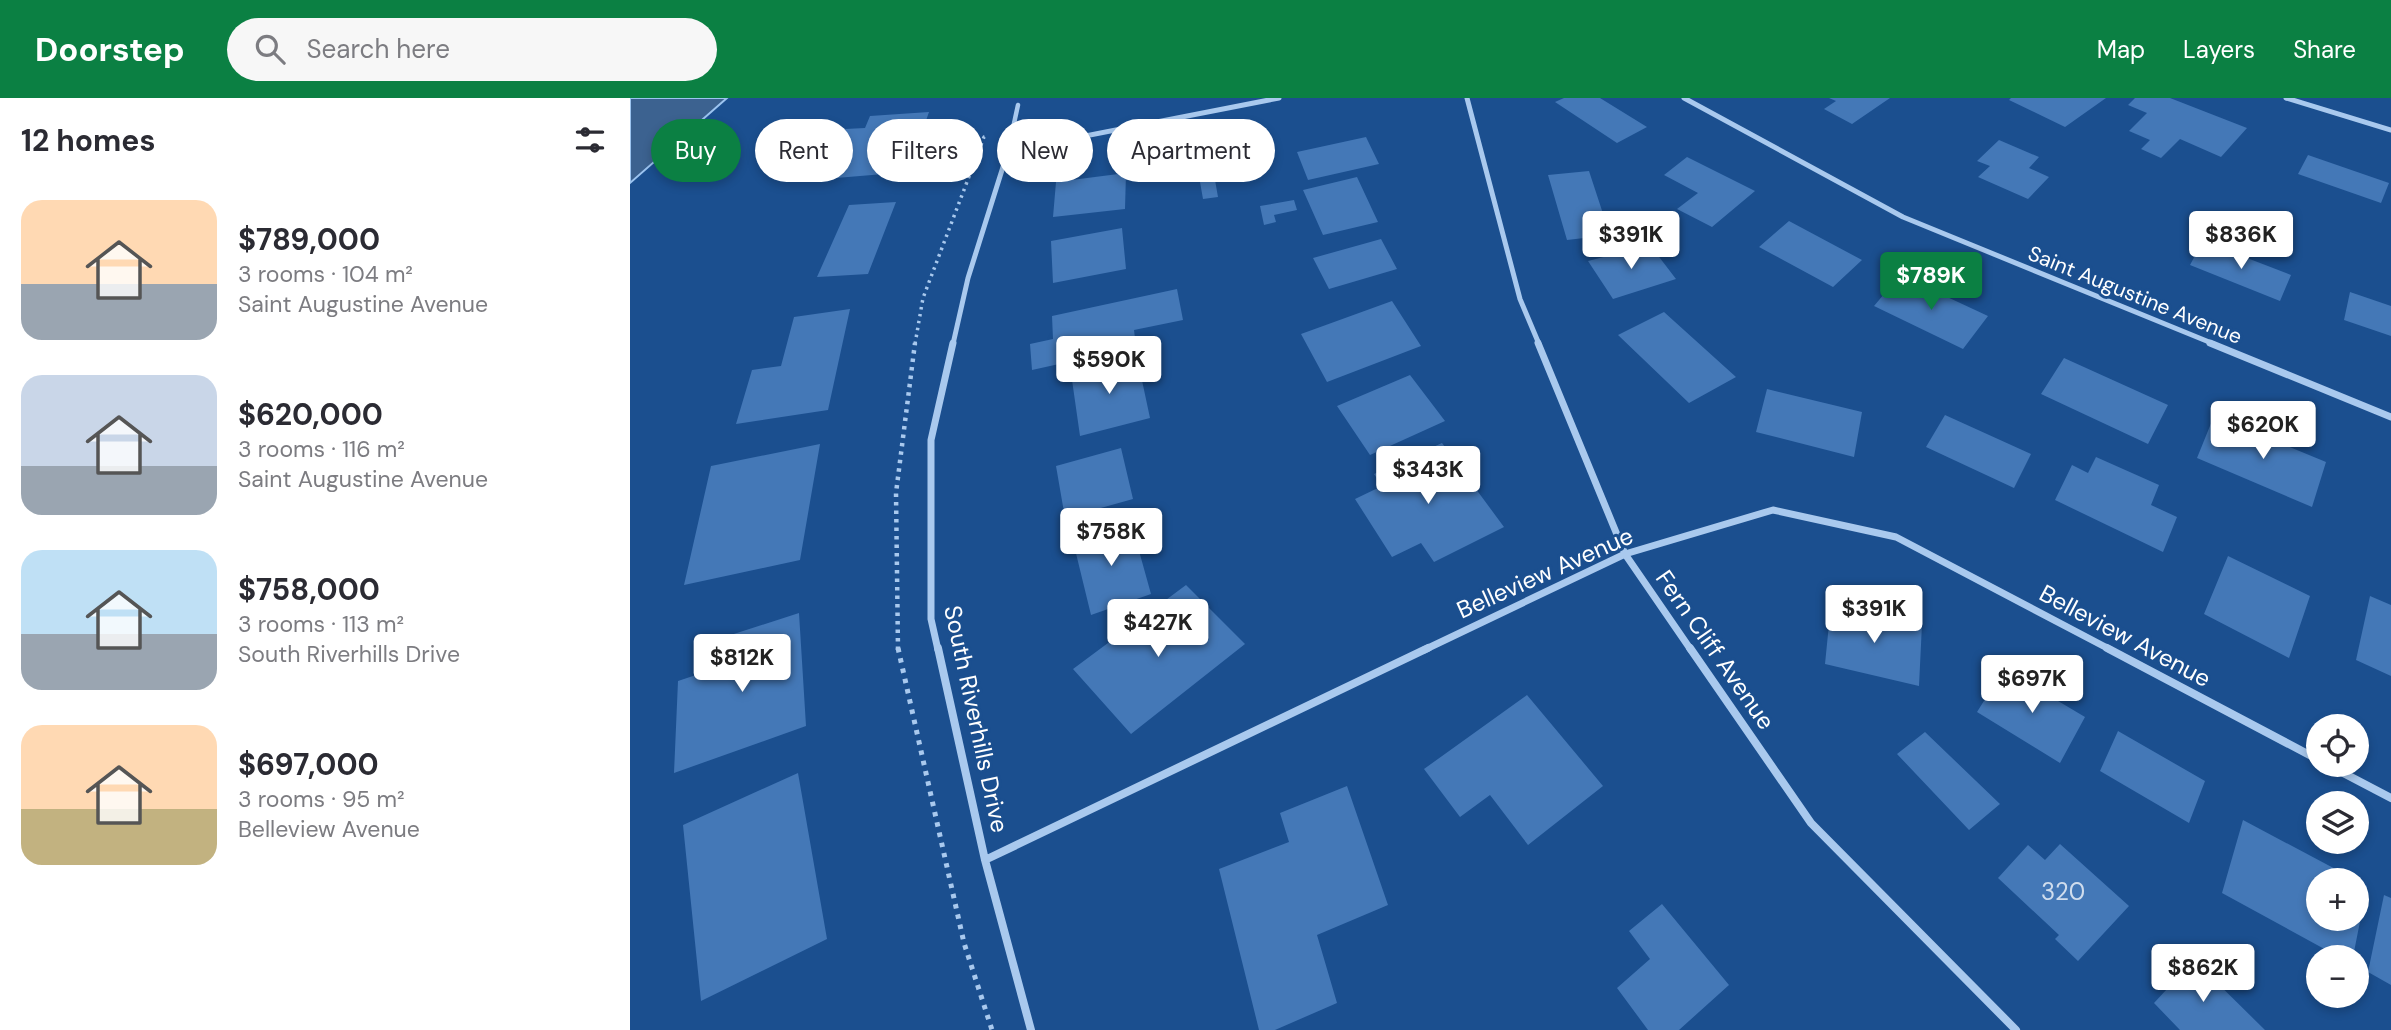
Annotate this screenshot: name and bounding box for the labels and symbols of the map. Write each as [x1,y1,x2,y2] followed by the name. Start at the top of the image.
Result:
[1582,212,1680,271] pin: $391K
[2192,212,2290,271] pin: $836K
[2024,239,2246,351] street label: Saint Augustine Avenue
[1882,252,1980,312] pin: $789K
[1060,336,1158,396] pin: $590K
[2214,402,2312,461] pin: $620K
[1379,446,1477,506] pin: $343K
[1062,508,1160,568] pin: $758K
[1452,520,1638,625] street label: Belleview Avenue
[1649,564,1782,735] street label: Fern Cliff Avenue
[2034,577,2216,694] street label: Belleview Avenue
[1825,586,1923,645] pin: $391K
[1109,600,1207,659] pin: $427K
[937,602,1016,835] street label: South Riverhills Drive
[693,634,791,694] pin: $812K
[1983,656,2081,715] pin: $697K
[2041,876,2085,907] house number: 320
[2154,944,2252,1004] pin: $862K

